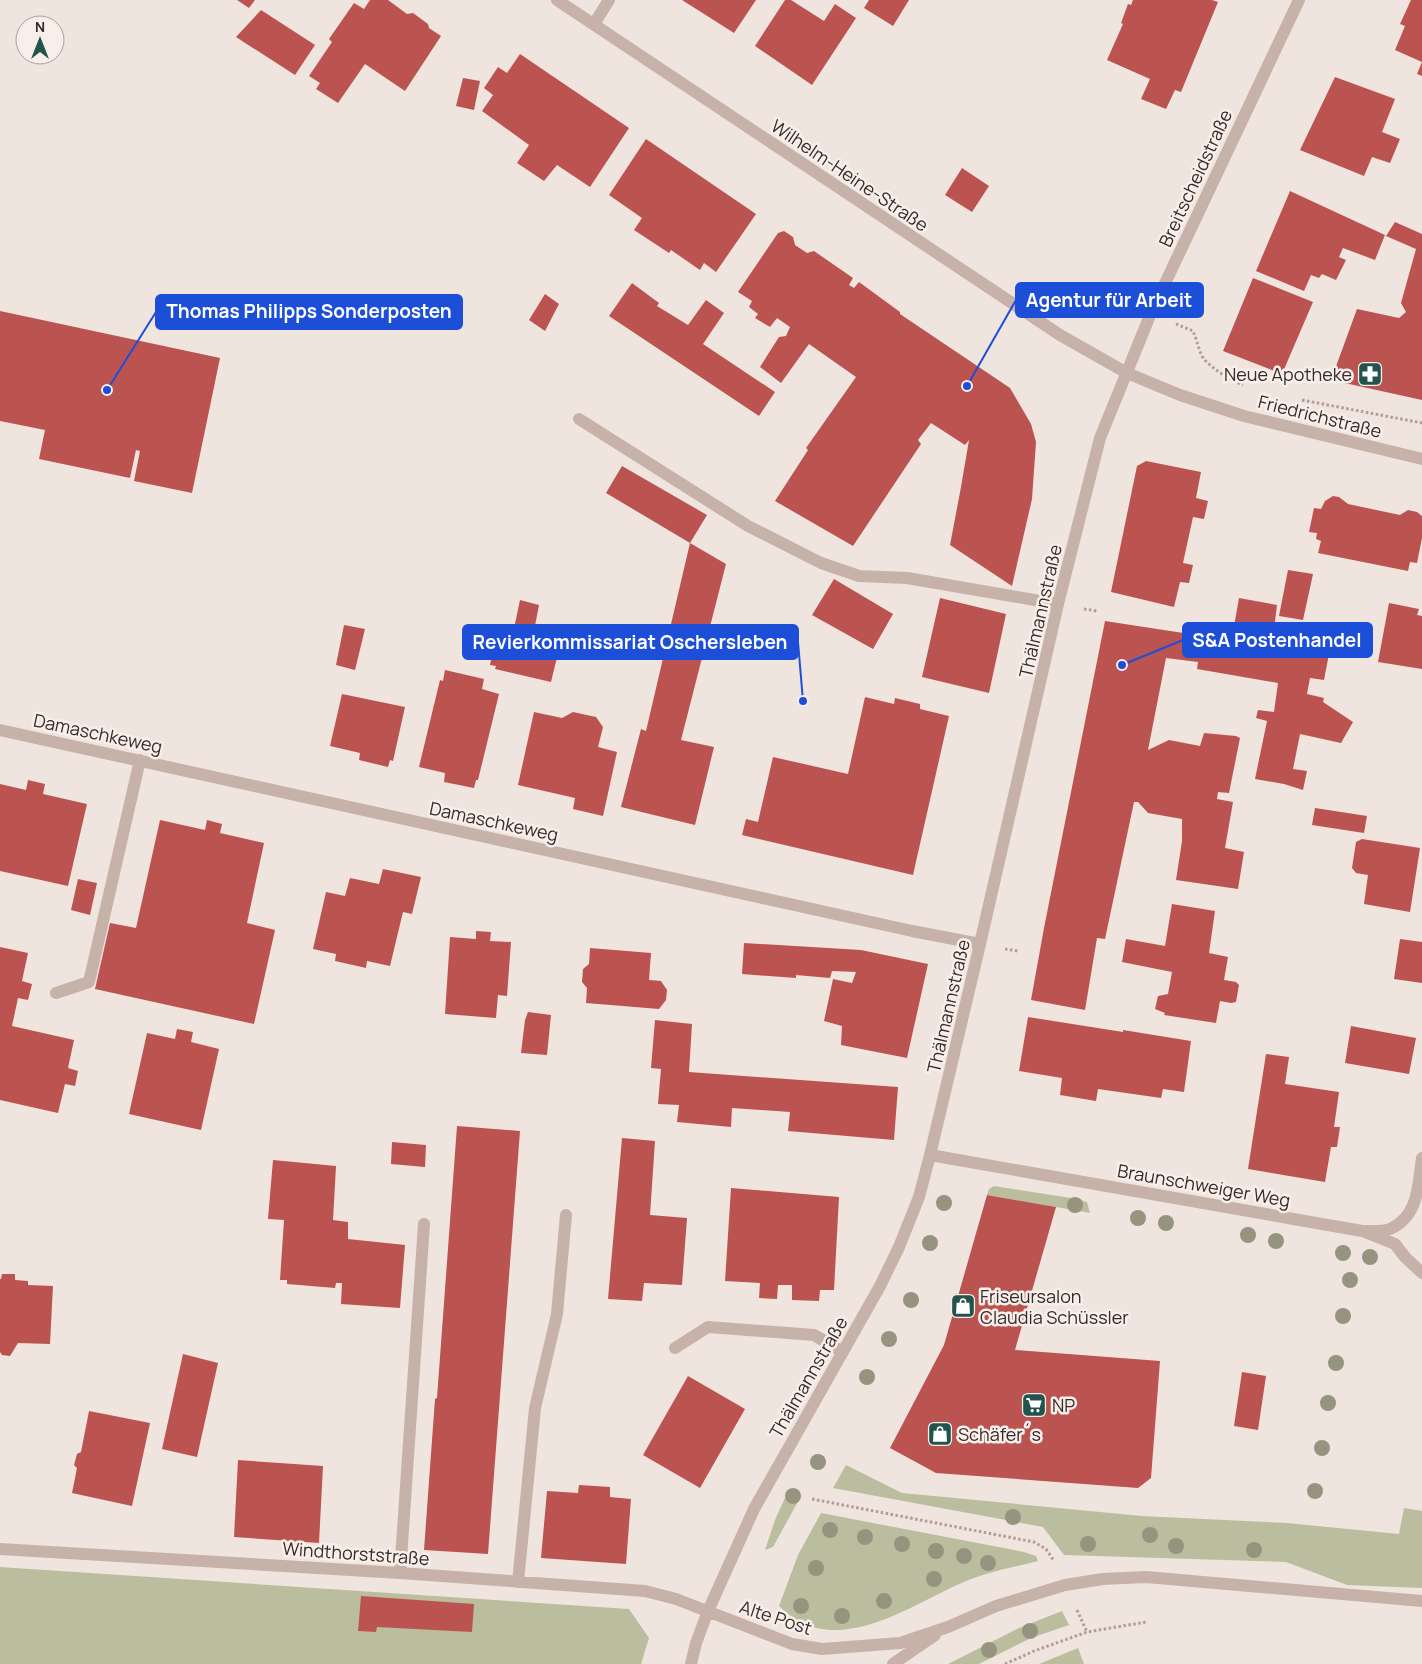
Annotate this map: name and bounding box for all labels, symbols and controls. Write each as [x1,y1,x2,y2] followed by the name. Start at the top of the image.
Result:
[15,15,65,65] north arrow
[35,17,45,36] text: N
[1153,105,1237,251] street label: Breitscheidstraße
[767,113,933,237] street label: Wilhelm-Heine-Straße
[1016,283,1203,317] callout: Agentur für Arbeit
[1026,287,1192,313] text: Agentur für Arbeit
[156,295,462,329] callout: Thomas Philipps Sonderposten
[166,298,452,324] text: Thomas Philipps Sonderposten
[1357,361,1383,387] pharmacy icon: Neue Apotheke
[1224,362,1352,386] place label: Neue Apotheke
[1256,389,1384,443] street label: Friedrichstraße
[1013,542,1067,680] street label: Thälmannstraße
[1183,623,1372,657] callout: S&A Postenhandel
[463,625,798,659] callout: Revierkommissariat Oschersleben
[1192,627,1362,653] text: S&A Postenhandel
[473,629,787,655] text: Revierkommissariat Oschersleben
[31,708,165,758] street label: Damaschkeweg
[427,796,561,846] street label: Damaschkeweg
[921,937,975,1075] street label: Thälmannstraße
[1116,1158,1292,1212] street label: Braunschweiger Weg
[980,1284,1129,1329] place label: Friseursalon Claudia Schüssler
[950,1293,976,1319] shop icon: Friseursalon Claudia Schüssler
[764,1312,852,1442] street label: Thälmannstraße
[1021,1392,1047,1418] supermarket icon: NP
[1052,1393,1075,1417] place label: NP
[927,1421,953,1447] shop icon: Schäfer´s
[958,1422,1041,1446] place label: Schäfer´s
[282,1536,430,1570] street label: Windthorststraße
[737,1594,815,1640] street label: Alte Post

